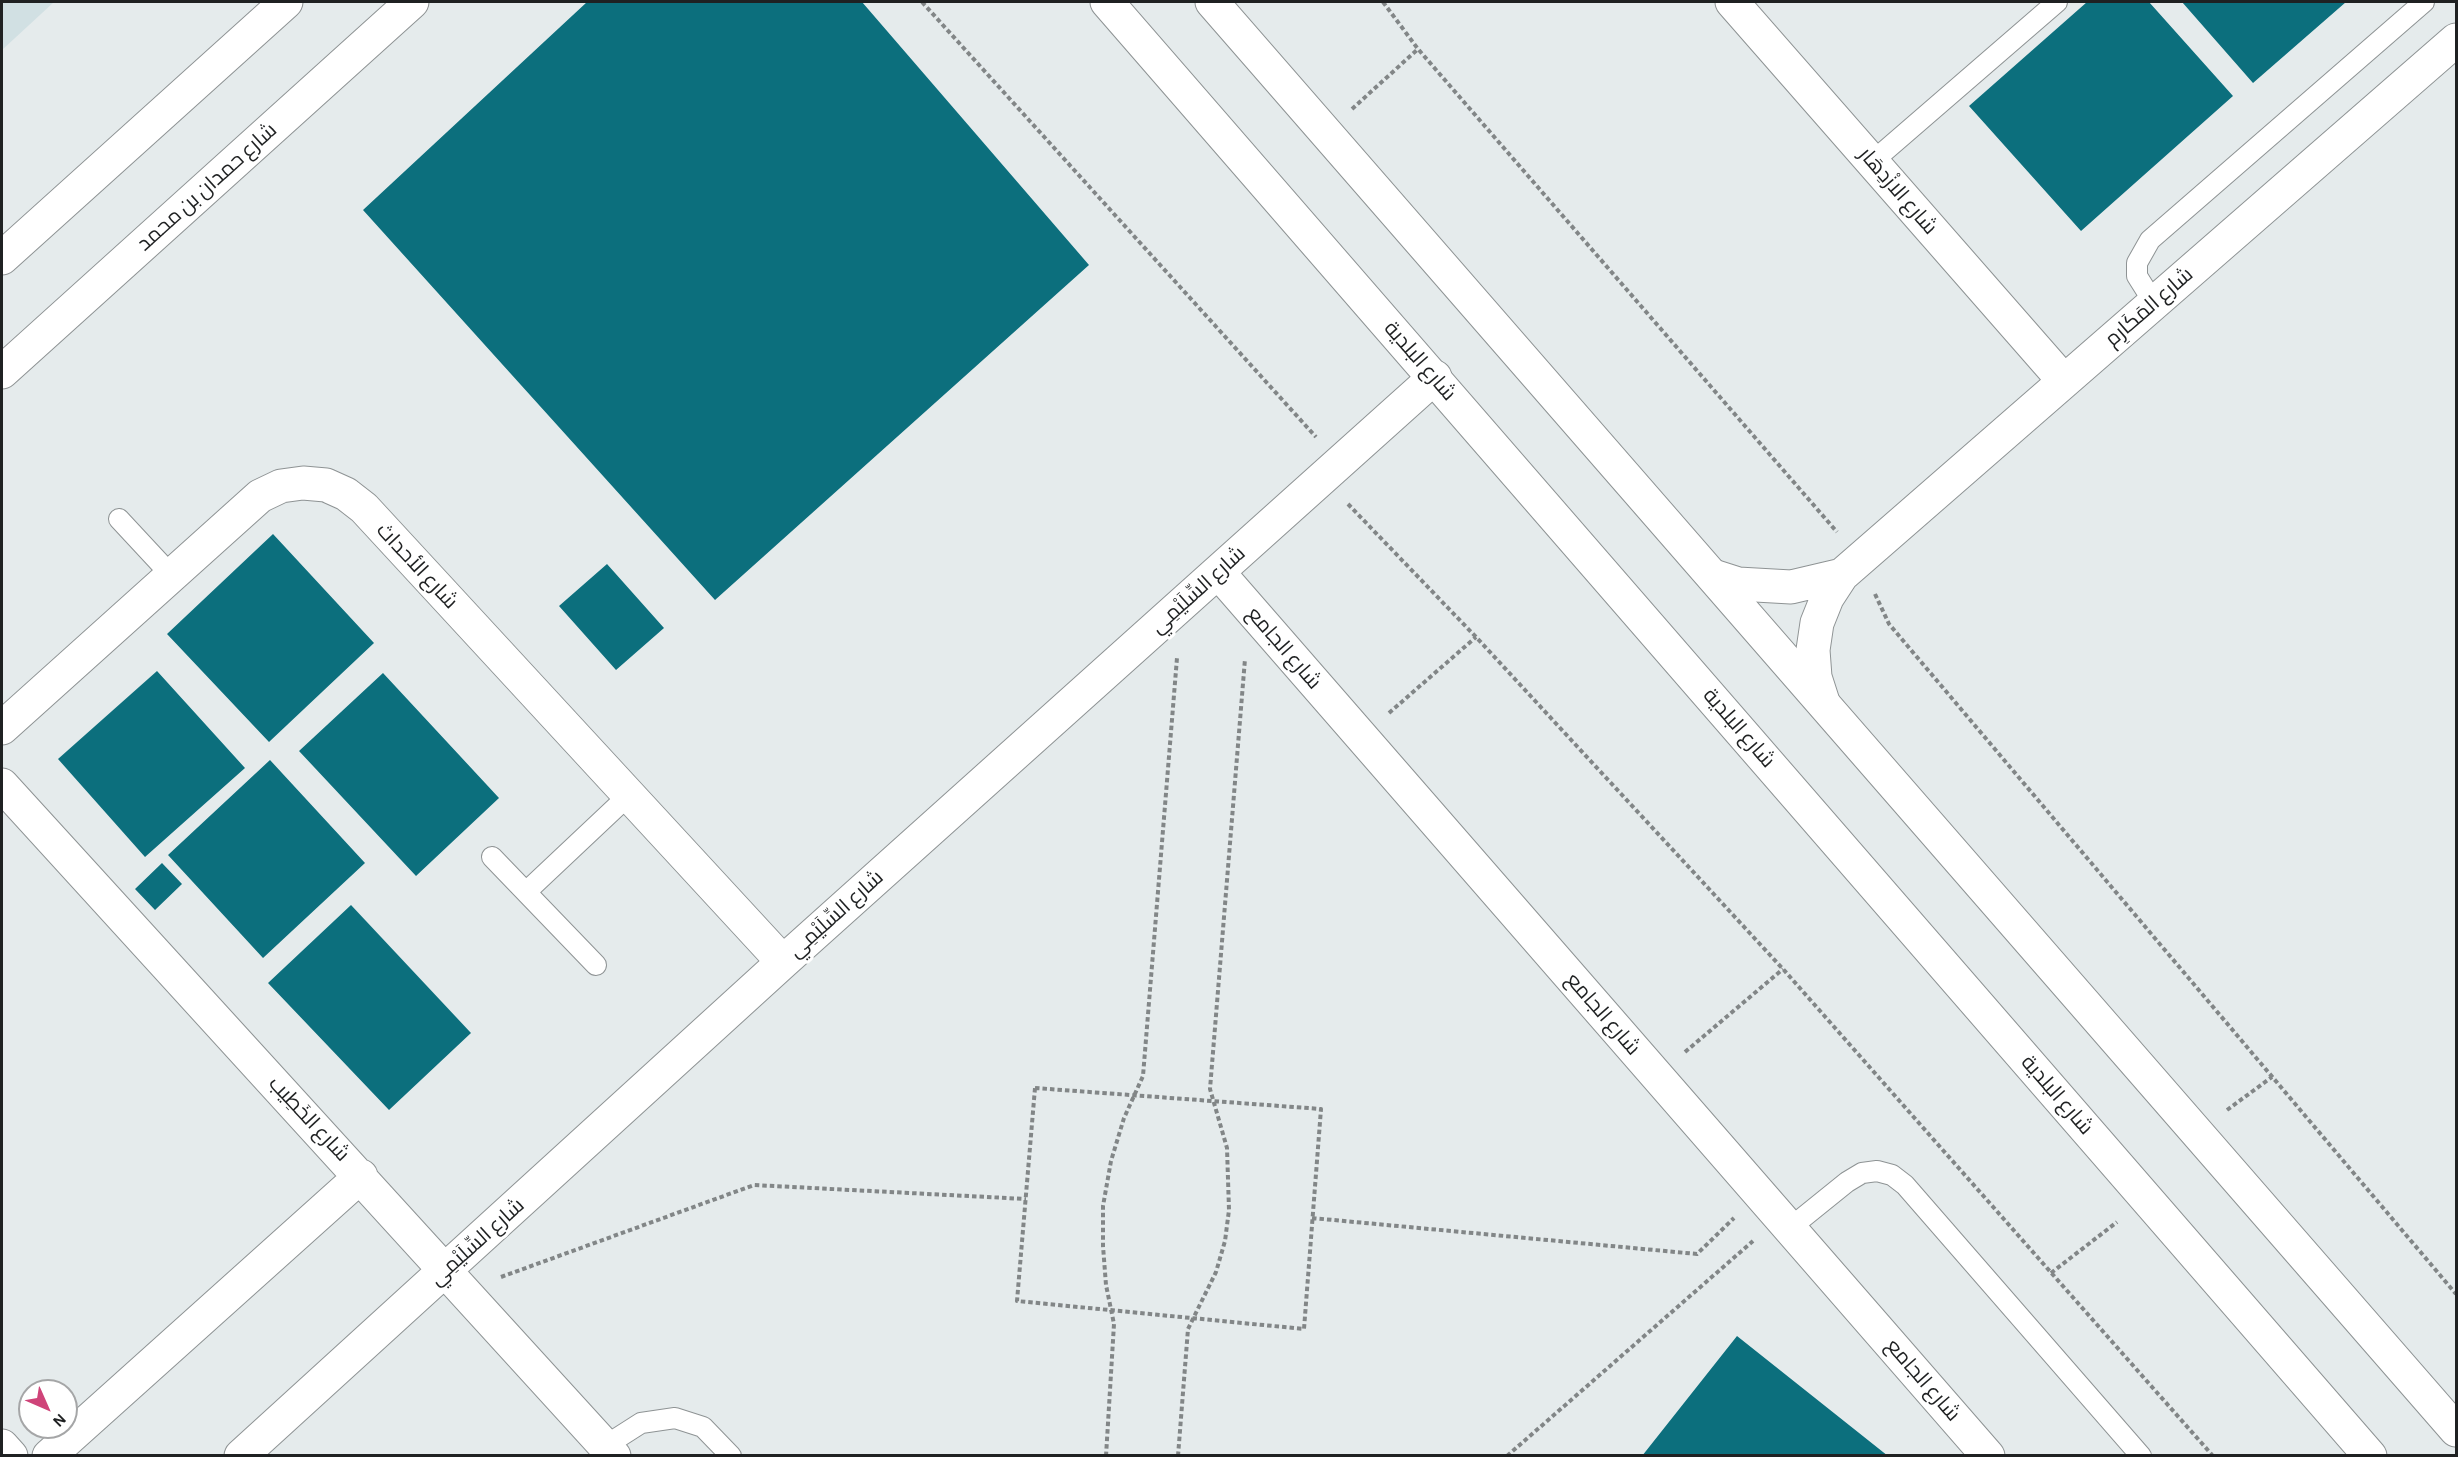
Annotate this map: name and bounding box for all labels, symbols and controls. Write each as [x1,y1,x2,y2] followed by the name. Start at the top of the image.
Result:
[132,118,282,256] street label: شارع حمدان بن محمد
[1853,142,1943,240] street label: شارع الازْدِهَار
[2100,262,2198,352] street label: شارع المَكَارِم
[1379,316,1461,406] street label: شارع البلدية
[371,518,463,614] street label: شارع الأحداث
[1145,541,1251,639] street label: شارع السِّلَيْمِي
[1241,602,1327,694] street label: شارع الجامع
[1698,683,1780,773] street label: شارع البلدية
[783,865,889,963] street label: شارع السِّلَيْمِي
[1560,968,1646,1060] street label: شارع الجامع
[2016,1050,2098,1140] street label: شارع البلدية
[263,1071,355,1167] street label: شارع الخَطِيب
[424,1193,530,1291] street label: شارع السِّلَيْمِي
[1880,1334,1966,1426] street label: شارع الجامع
[18,1379,78,1439] north arrow
[50,1411,69,1430] text: N

